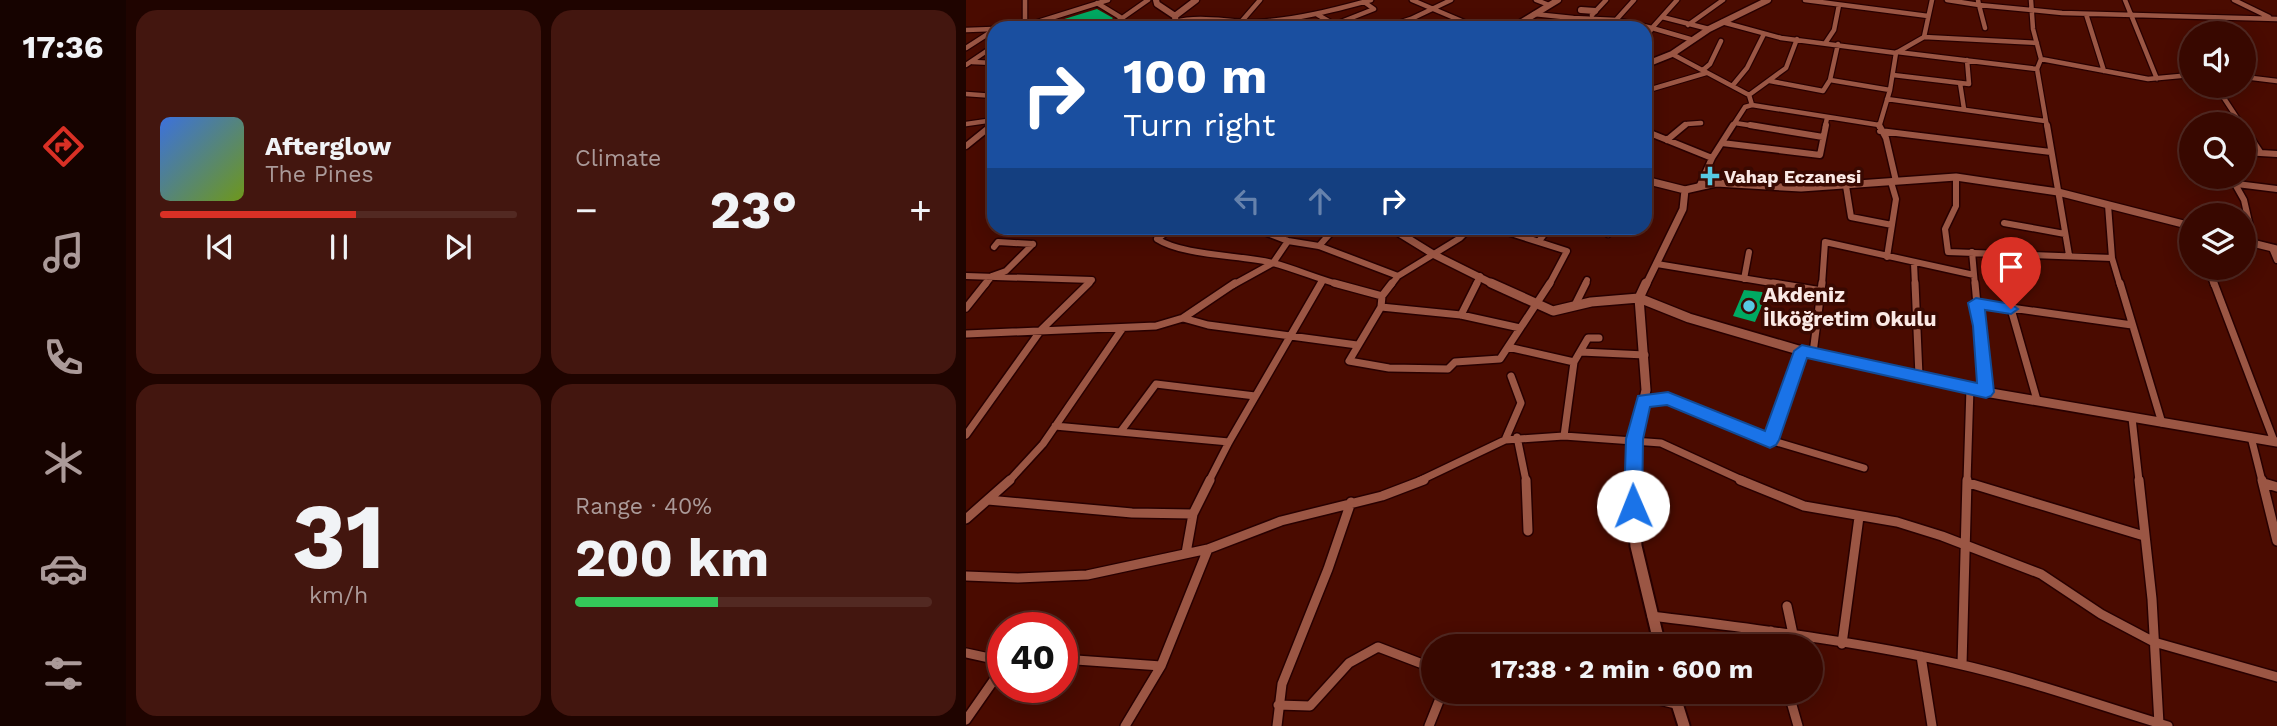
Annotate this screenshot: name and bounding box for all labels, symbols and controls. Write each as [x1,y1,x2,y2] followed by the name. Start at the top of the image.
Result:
[2179,21,2256,280] map controls
[2179,21,2256,98] button: sound
[22,28,104,66] text: 17:36
[1123,47,1267,105] text: 100 m
[1008,49,1099,140] icon: right
[1123,106,1275,144] text: Turn right
[2179,112,2256,189] button: search
[39,122,88,171] icon: directions
[265,131,391,161] text: Afterglow
[575,145,661,172] text: Climate
[265,161,374,188] text: The Pines
[1724,166,1861,187] place label: Vahap Eczanesi
[1702,168,1718,184] marker: Vahap Eczanesi
[710,180,797,241] text: 23°
[1228,182,1266,220] icon: left
[1301,182,1339,220] icon: ahead
[1374,182,1412,220] icon: right
[575,188,598,232] text: −
[909,188,932,232] text: +
[2179,203,2256,280] button: layers
[39,228,88,277] icon: music
[201,228,239,266] icon: previous
[320,228,358,266] icon: pause
[439,228,477,266] icon: next
[1981,237,2041,309] pin
[1992,248,2030,286] icon: arrive
[1763,282,1936,331] place label: Akdeniz İlköğretim Okulu
[1741,298,1757,314] marker: Akdeniz İlköğretim Okulu
[39,333,88,382] icon: phone
[39,438,88,487] icon: climate
[1596,469,1670,543] position arrow
[292,483,385,590] text: 31
[575,493,712,520] text: Range · 40%
[575,528,769,589] text: 200 km
[39,544,88,593] icon: car
[309,582,368,609] text: km/h
[987,612,1078,703] speed limit sign: 40
[39,649,88,698] icon: filters
[1491,654,1753,684] text: 17:38 · 2 min · 600 m

